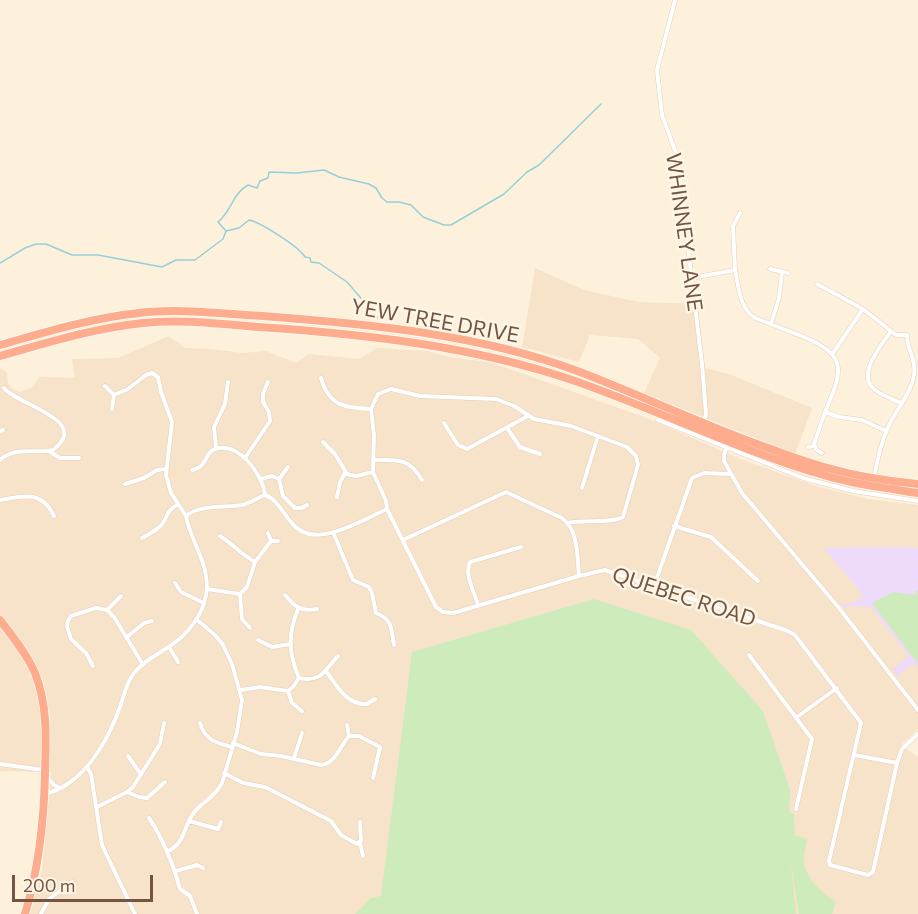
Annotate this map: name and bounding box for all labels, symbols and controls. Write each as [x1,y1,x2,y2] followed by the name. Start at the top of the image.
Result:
[660,151,708,313] street label: WHINNEY LANE
[349,294,521,348] street label: YEW TREE DRIVE
[609,562,759,632] street label: QUEBEC ROAD
[15,863,156,901] scale bar
[23,874,76,896] text: 200 m

